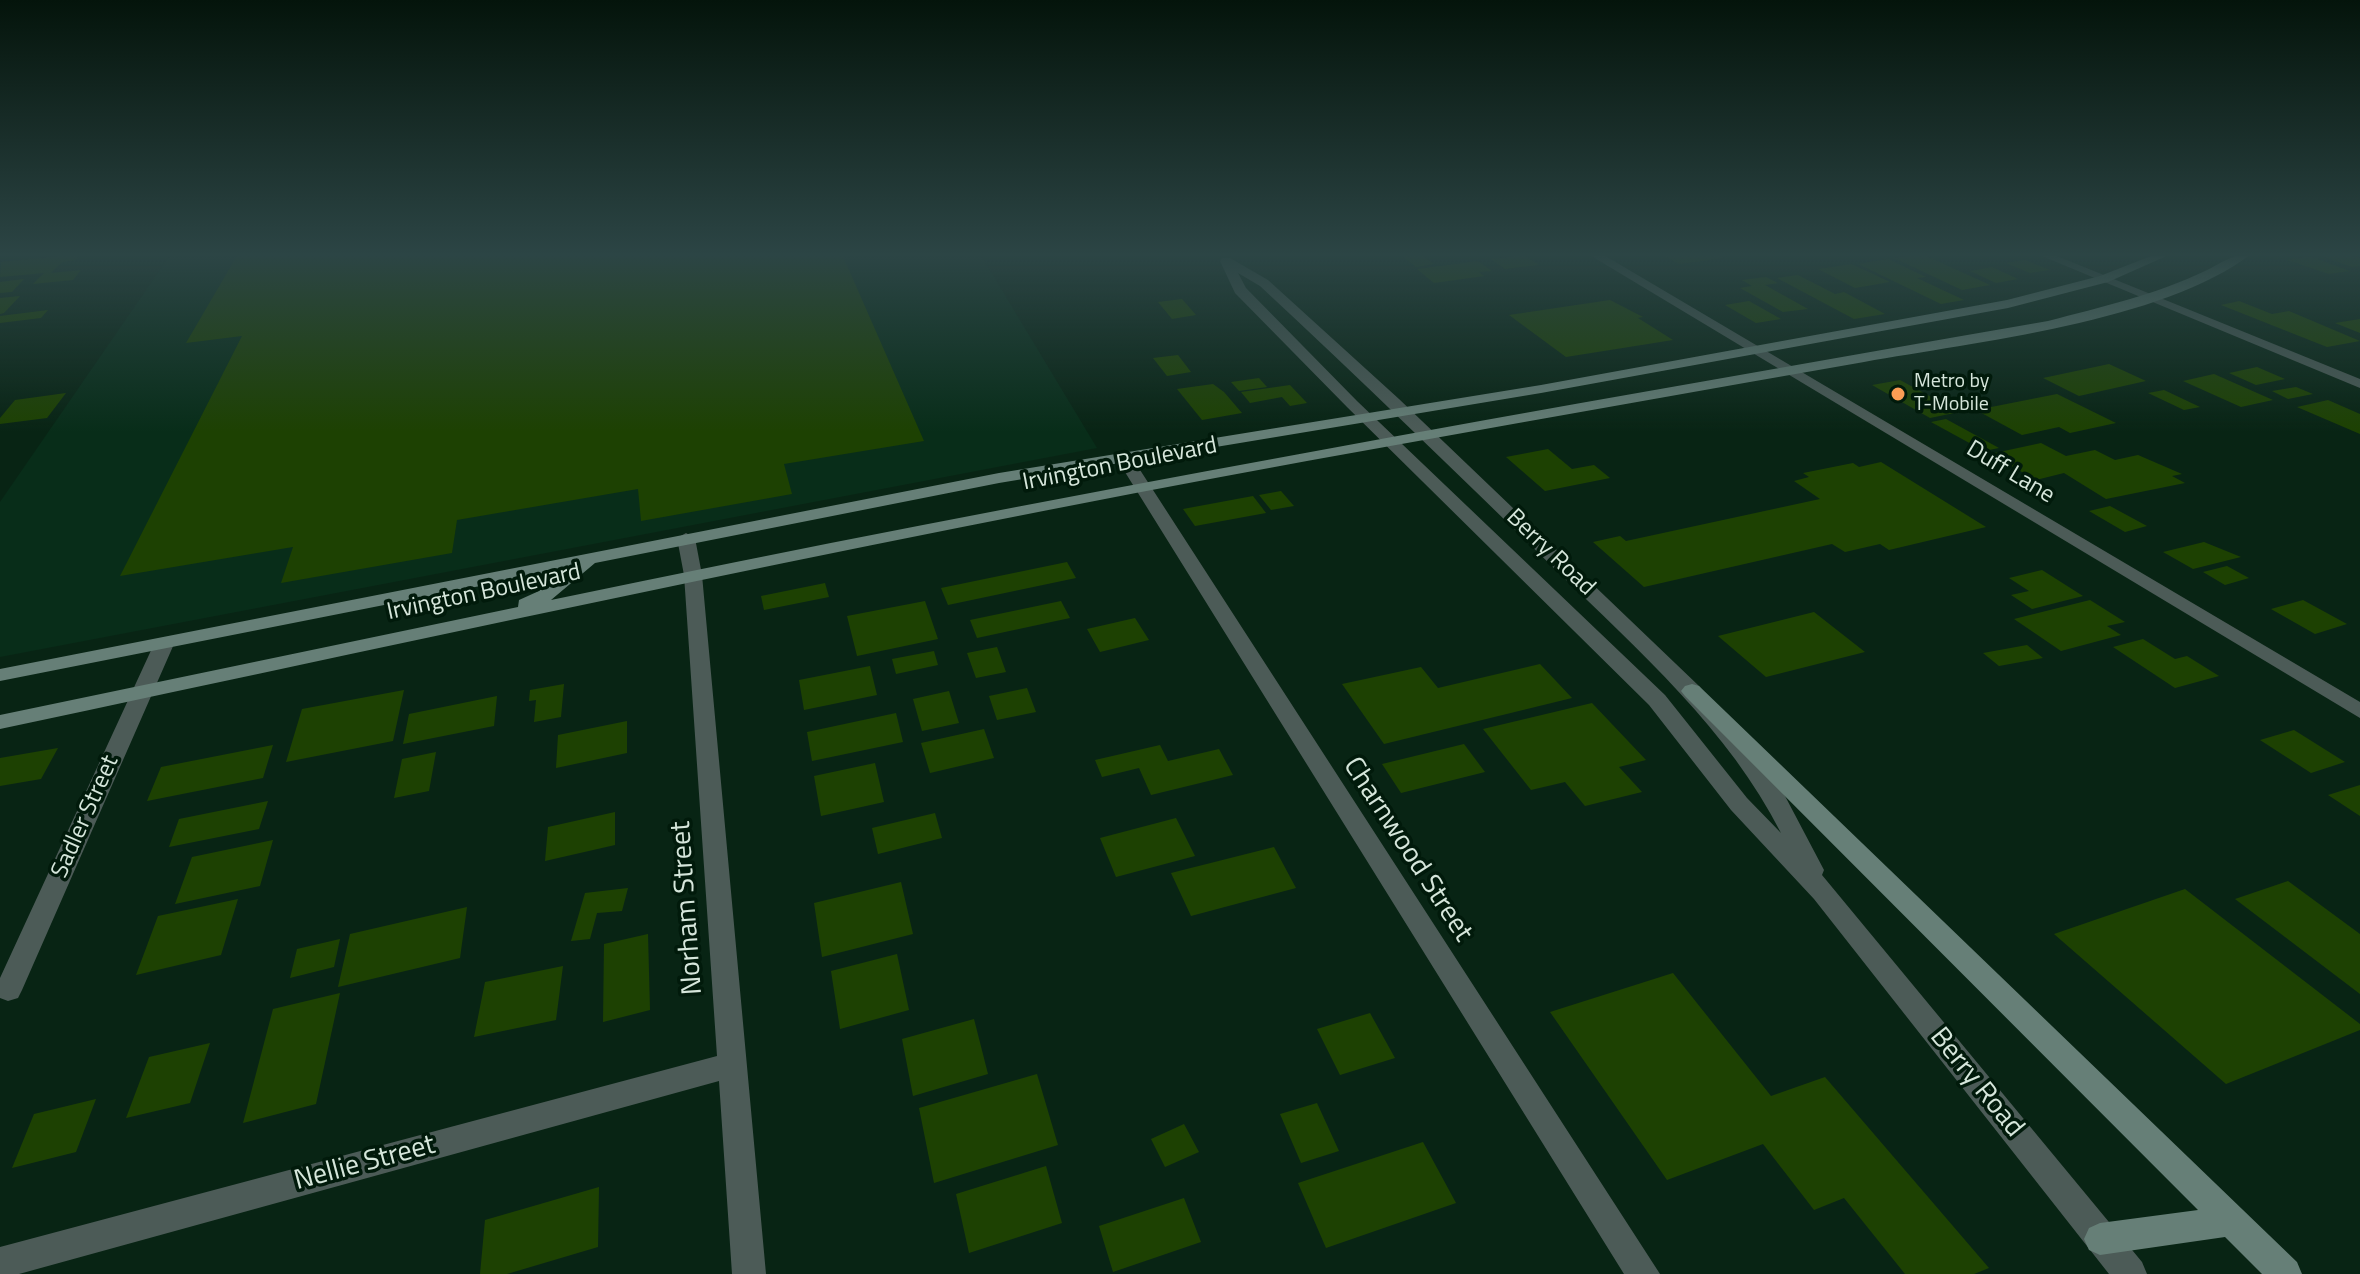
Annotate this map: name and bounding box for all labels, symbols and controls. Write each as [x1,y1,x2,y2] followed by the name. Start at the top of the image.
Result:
[1914,370,1989,417] place label: Metro by T-Mobile
[1889,385,1907,403] marker: Metro by T-Mobile
[1020,432,1220,498] street label: Irvington Boulevard
[1961,435,2059,511] street label: Duff Lane
[1500,504,1600,602] street label: Berry Road
[385,558,583,628] street label: Irvington Boulevard
[46,751,126,883] street label: Sadler Street
[1335,752,1479,948] street label: Charnwood Street
[665,820,711,996] street label: Norham Street
[1922,1021,2030,1145] street label: Berry Road
[291,1129,439,1199] street label: Nellie Street

